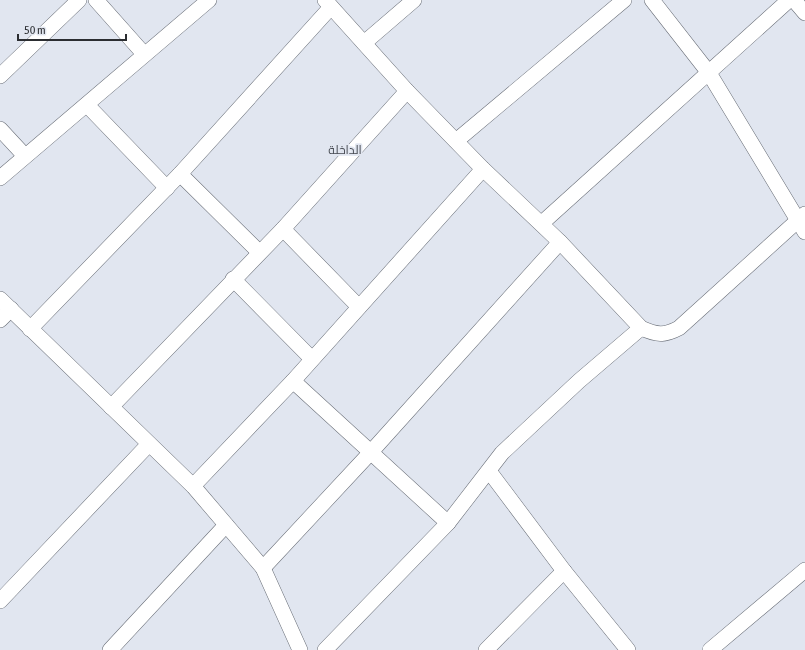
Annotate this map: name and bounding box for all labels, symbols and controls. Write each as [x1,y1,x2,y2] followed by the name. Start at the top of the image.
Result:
[18,16,126,42] scale bar
[24,23,46,37] text: 50 m
[328,143,362,157] district label: الداخلة

